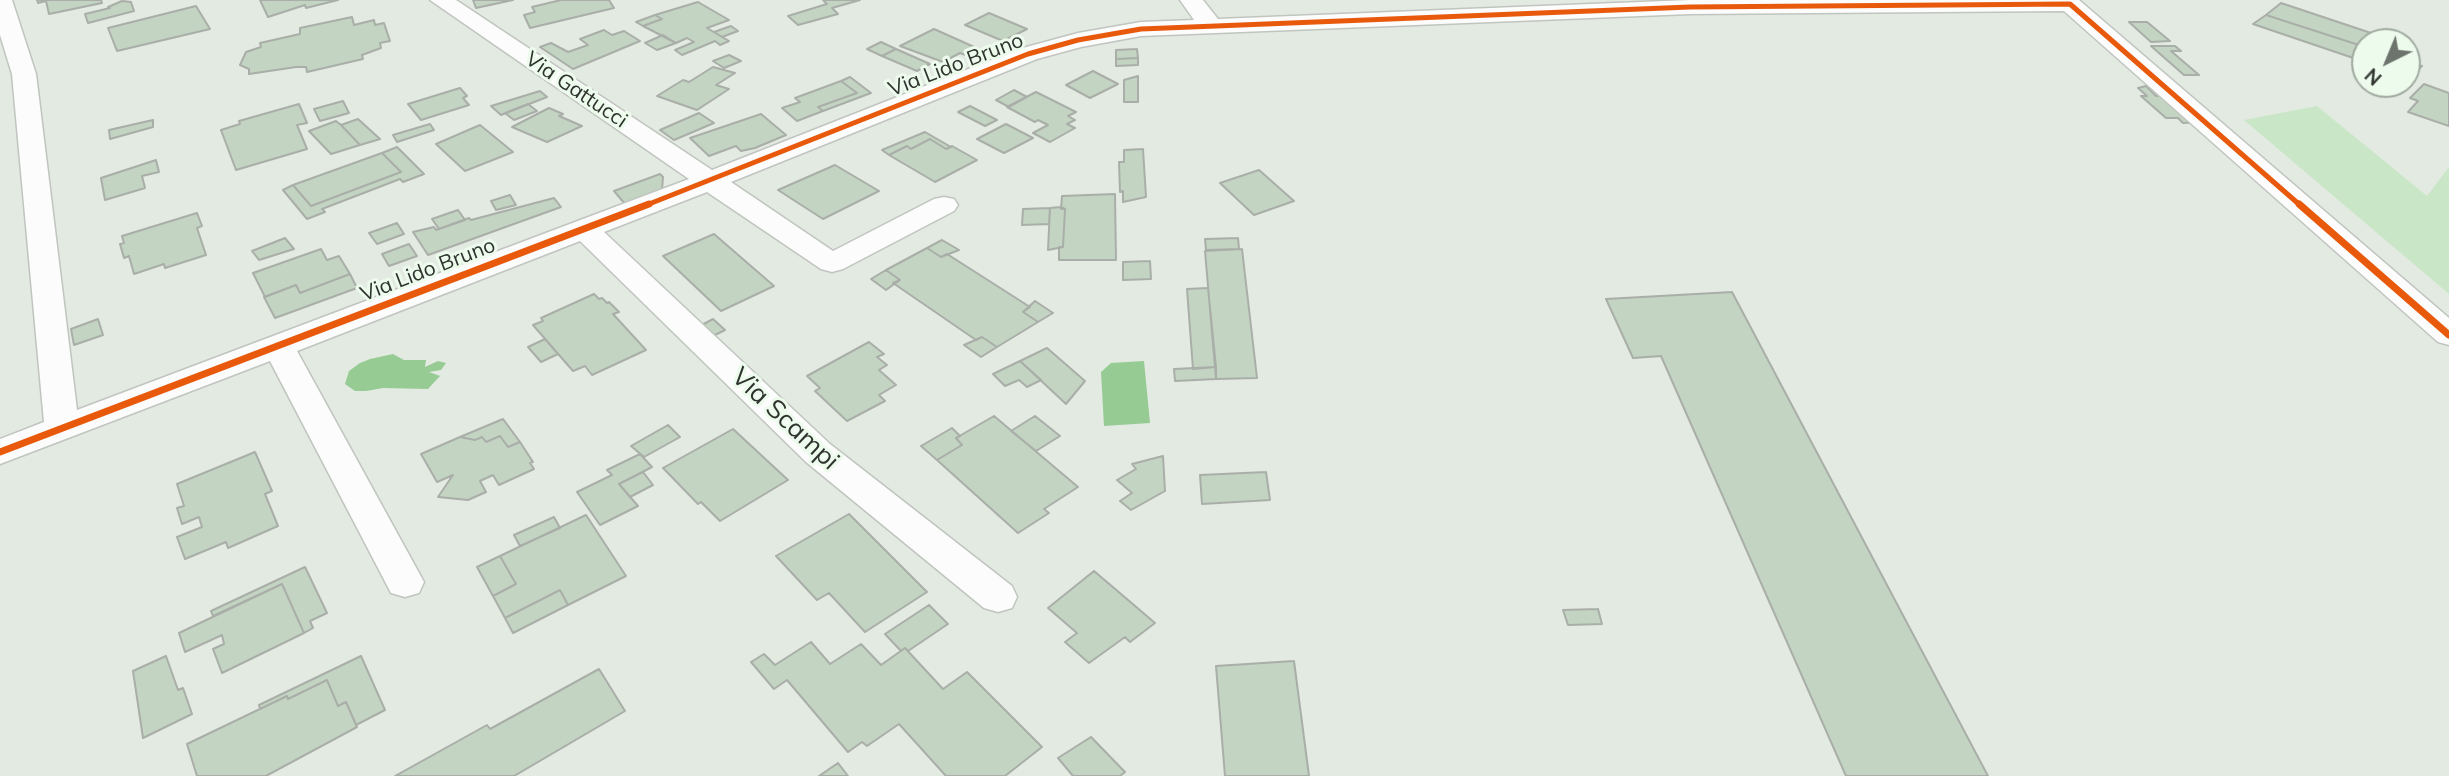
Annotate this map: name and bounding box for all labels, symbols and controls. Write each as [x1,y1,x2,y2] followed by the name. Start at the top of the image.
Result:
[885,28,1027,102] street label: Via Lido Bruno
[2351,28,2421,98] north arrow
[520,47,632,133] street label: Via Gattucci
[2360,63,2386,91] text: N
[357,233,499,307] street label: Via Lido Bruno
[725,361,845,477] street label: Via Scampi

